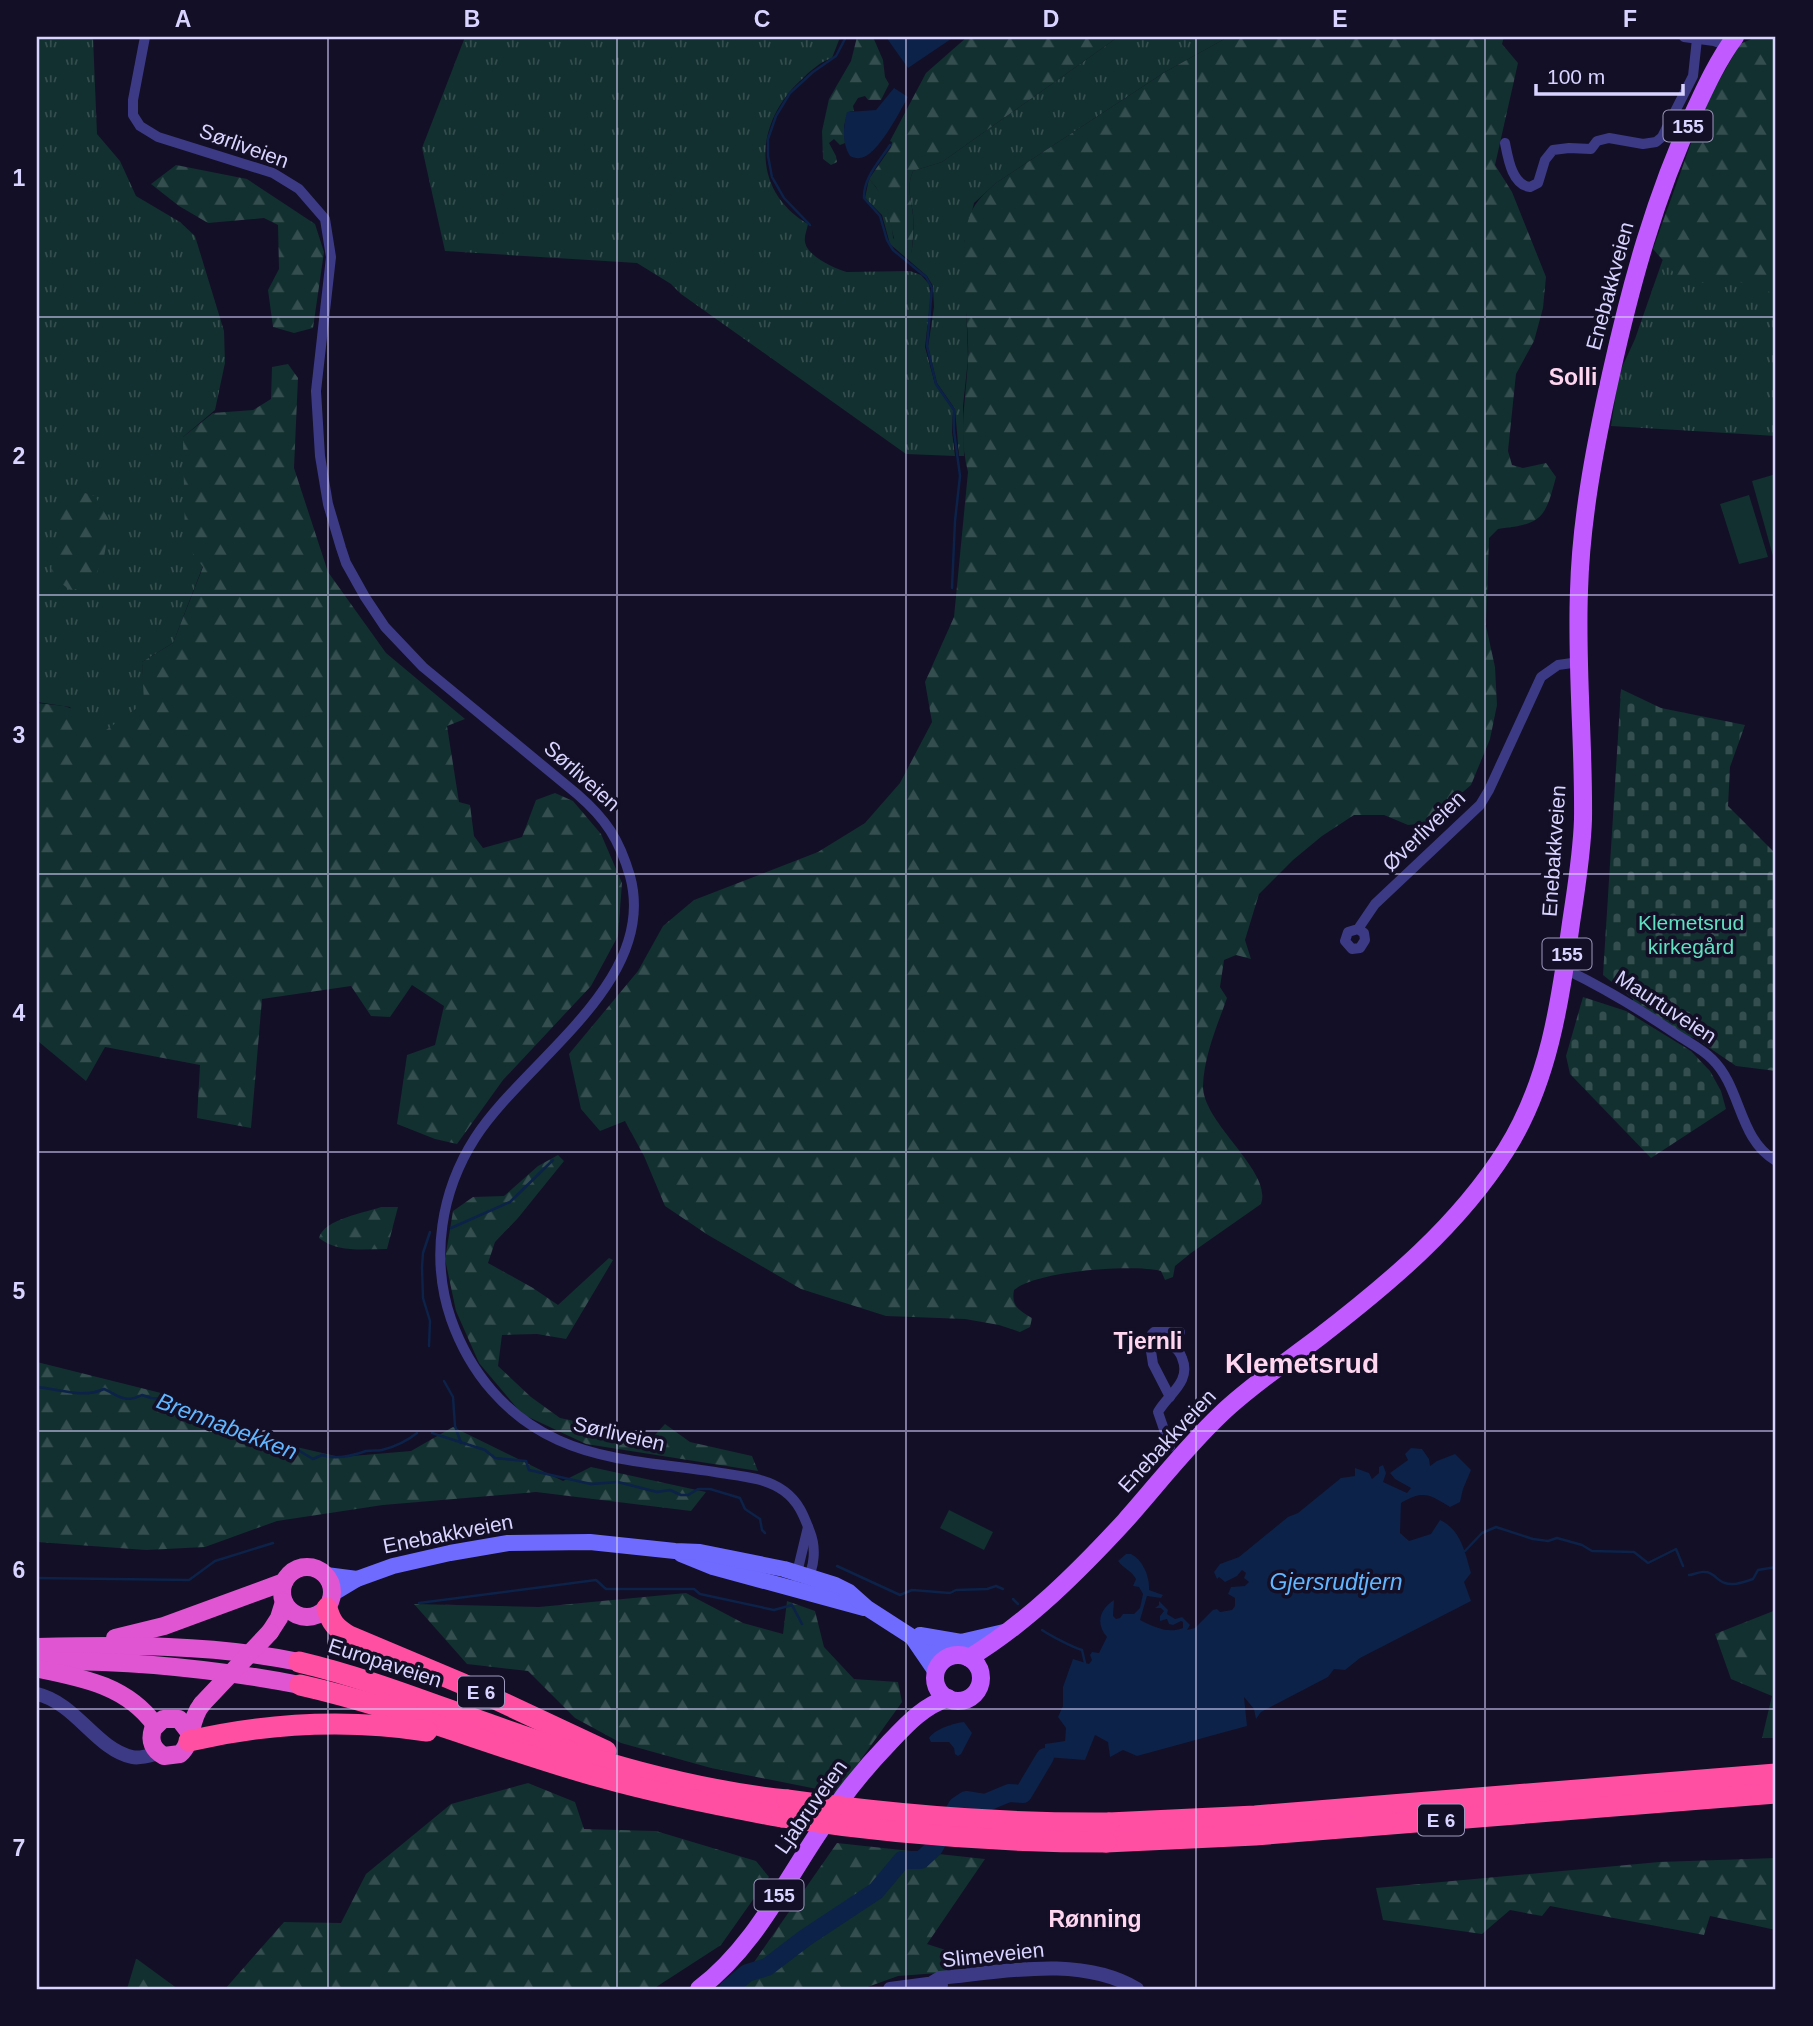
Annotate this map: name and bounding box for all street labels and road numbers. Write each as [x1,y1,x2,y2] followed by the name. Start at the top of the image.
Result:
[1664,110,1712,142] road number: 155
[196,119,292,172] street label: Sørliveien
[1581,219,1638,353] street label: Enebakkveien
[540,736,625,815] street label: Sørliveien
[1537,784,1570,918] street label: Enebakkveien
[1378,786,1469,875] street label: Øverliveien
[1542,938,1592,970] road number: 155
[1612,965,1721,1048] street label: Maurtuveien
[1113,1385,1220,1497] street label: Enebakkveien
[571,1412,667,1455] street label: Sørliveien
[381,1510,515,1557] street label: Enebakkveien
[326,1633,445,1692] street label: Europaveien
[458,1676,504,1708] road number: E 6
[770,1756,851,1858] street label: Ljabruveien
[1418,1804,1464,1836] road number: E 6
[754,1880,804,1910] road number: 155
[941,1938,1045,1971] street label: Slimeveien

